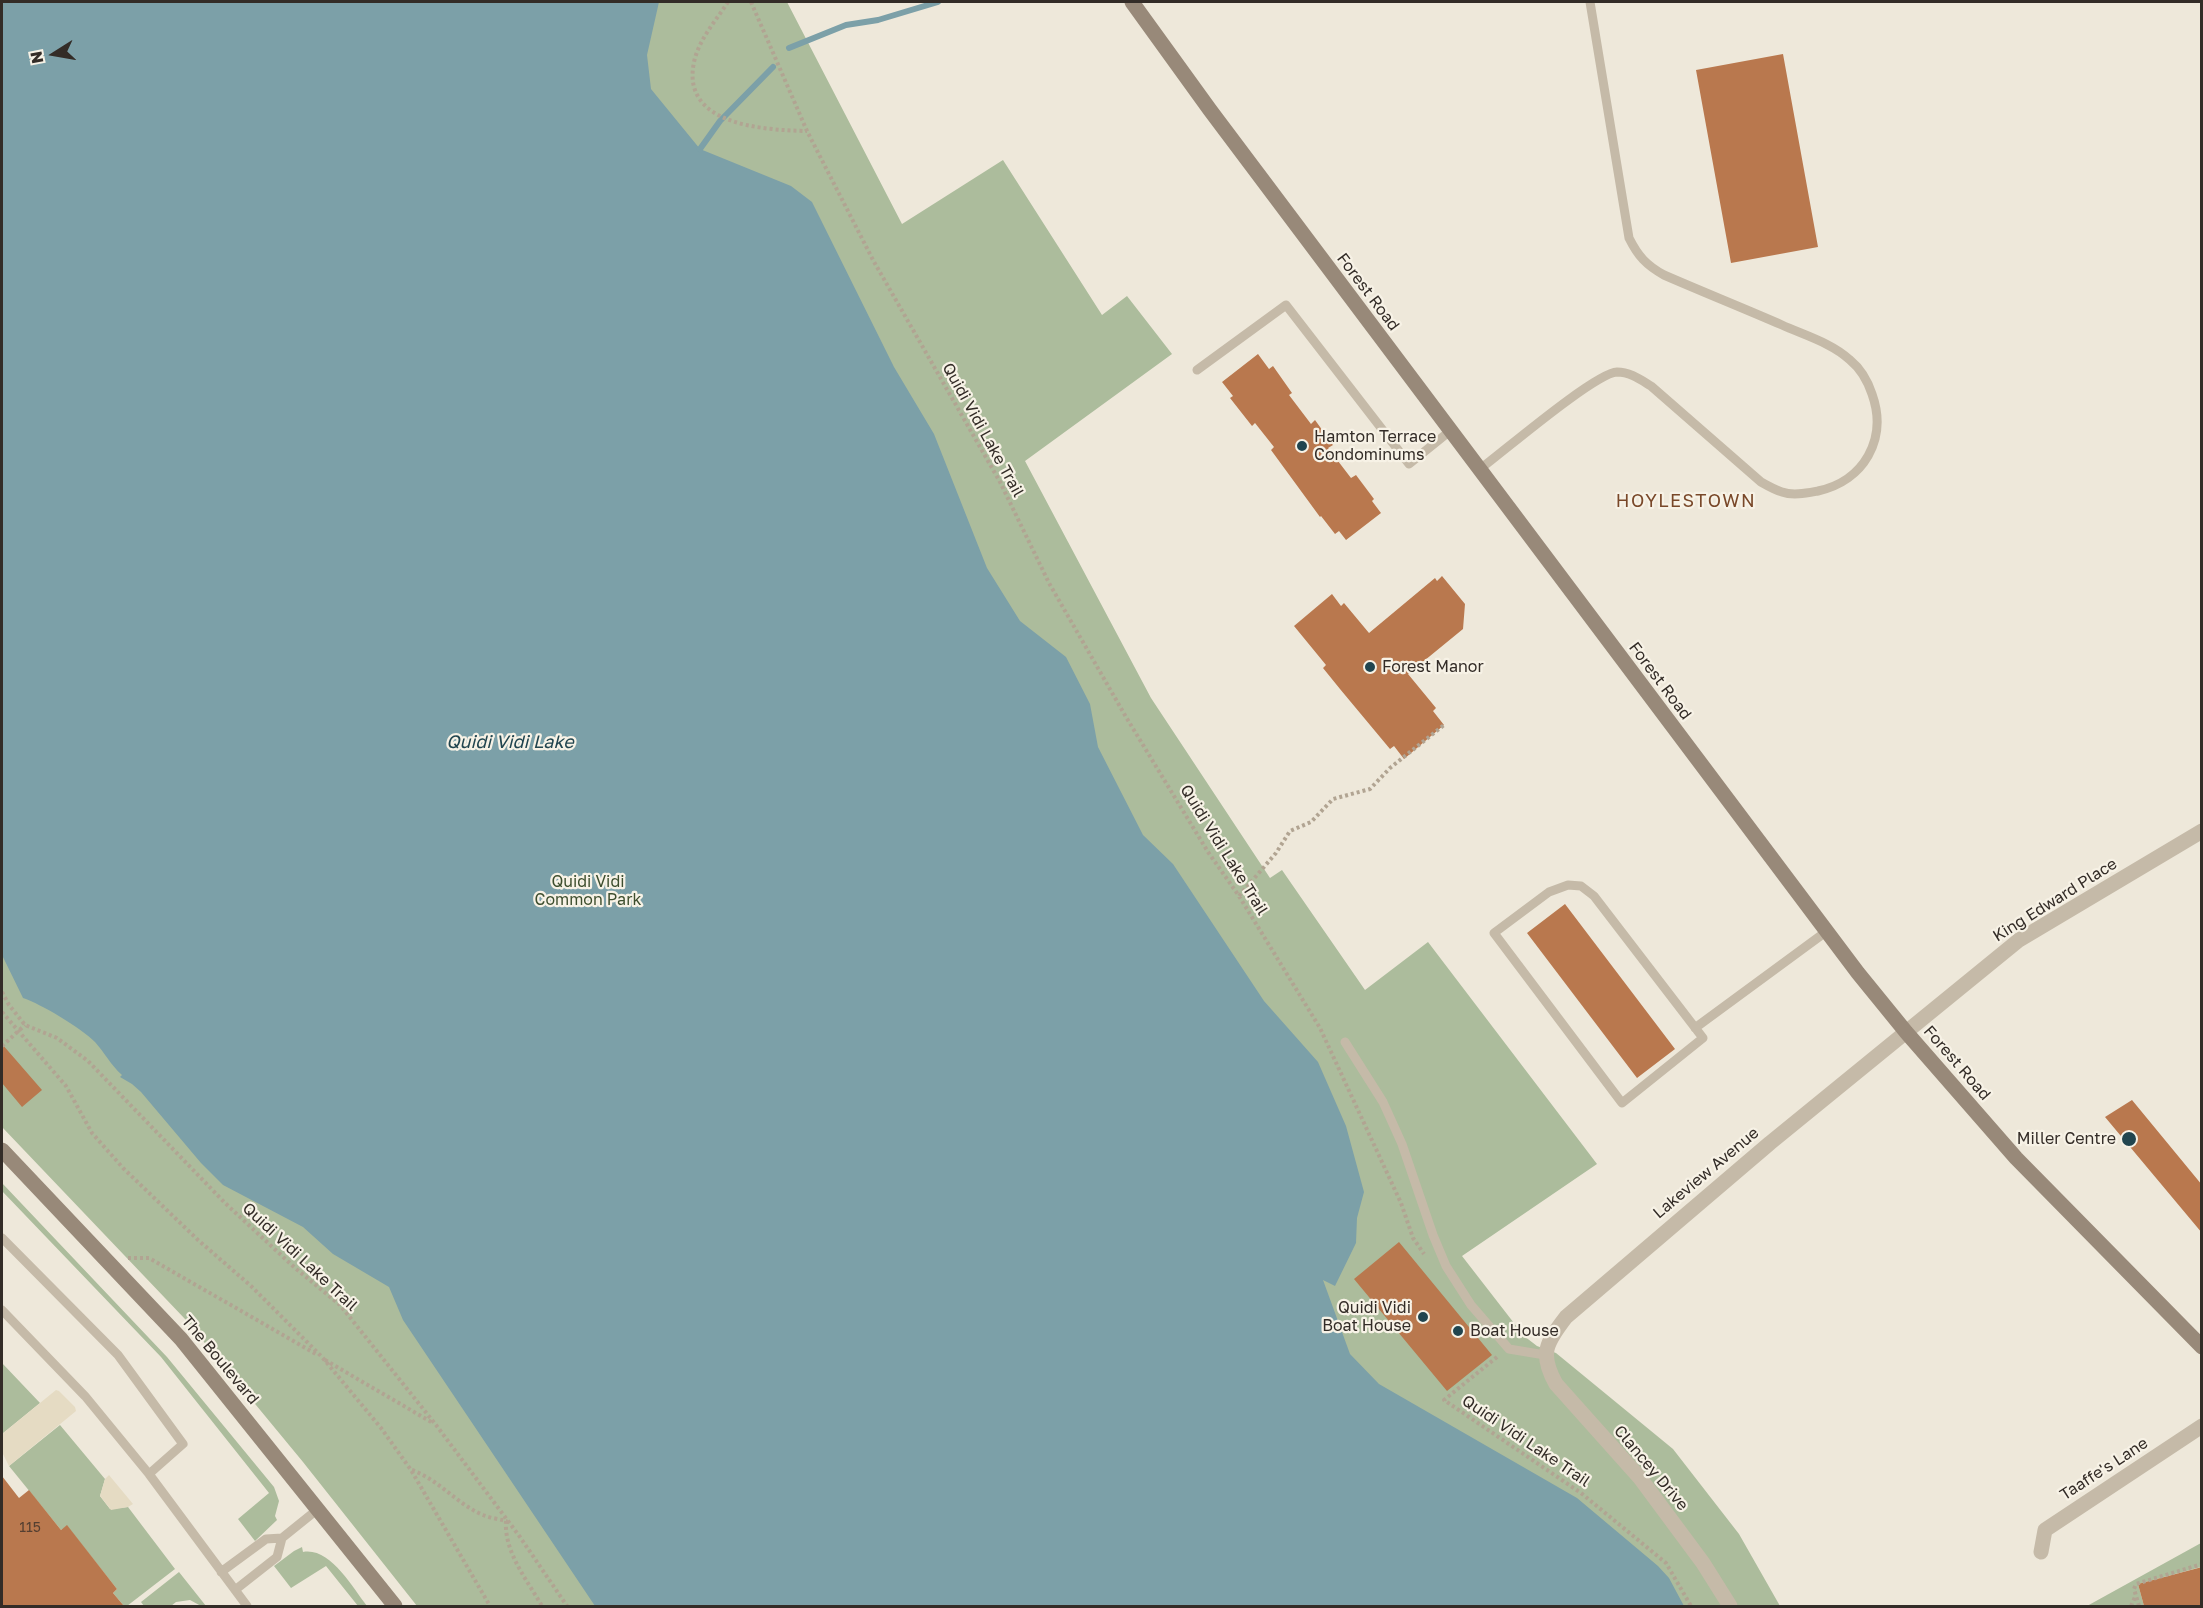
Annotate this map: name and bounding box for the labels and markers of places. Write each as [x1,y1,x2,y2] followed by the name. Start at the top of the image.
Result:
[1314,427,1436,465] place label: Hamton Terrace Condominums
[1295,439,1309,453] marker: Hamton Terrace Condominums
[1382,657,1484,677] place label: Forest Manor
[1363,660,1377,674] marker: Forest Manor
[2017,1129,2116,1149] place label: Miller Centre
[2120,1130,2138,1148] marker: Miller Centre
[1322,1298,1411,1336] place label: Quidi Vidi Boat House
[1416,1310,1430,1324] marker: Quidi Vidi Boat House
[1470,1321,1559,1341] place label: Boat House
[1451,1324,1465,1338] marker: Boat House

